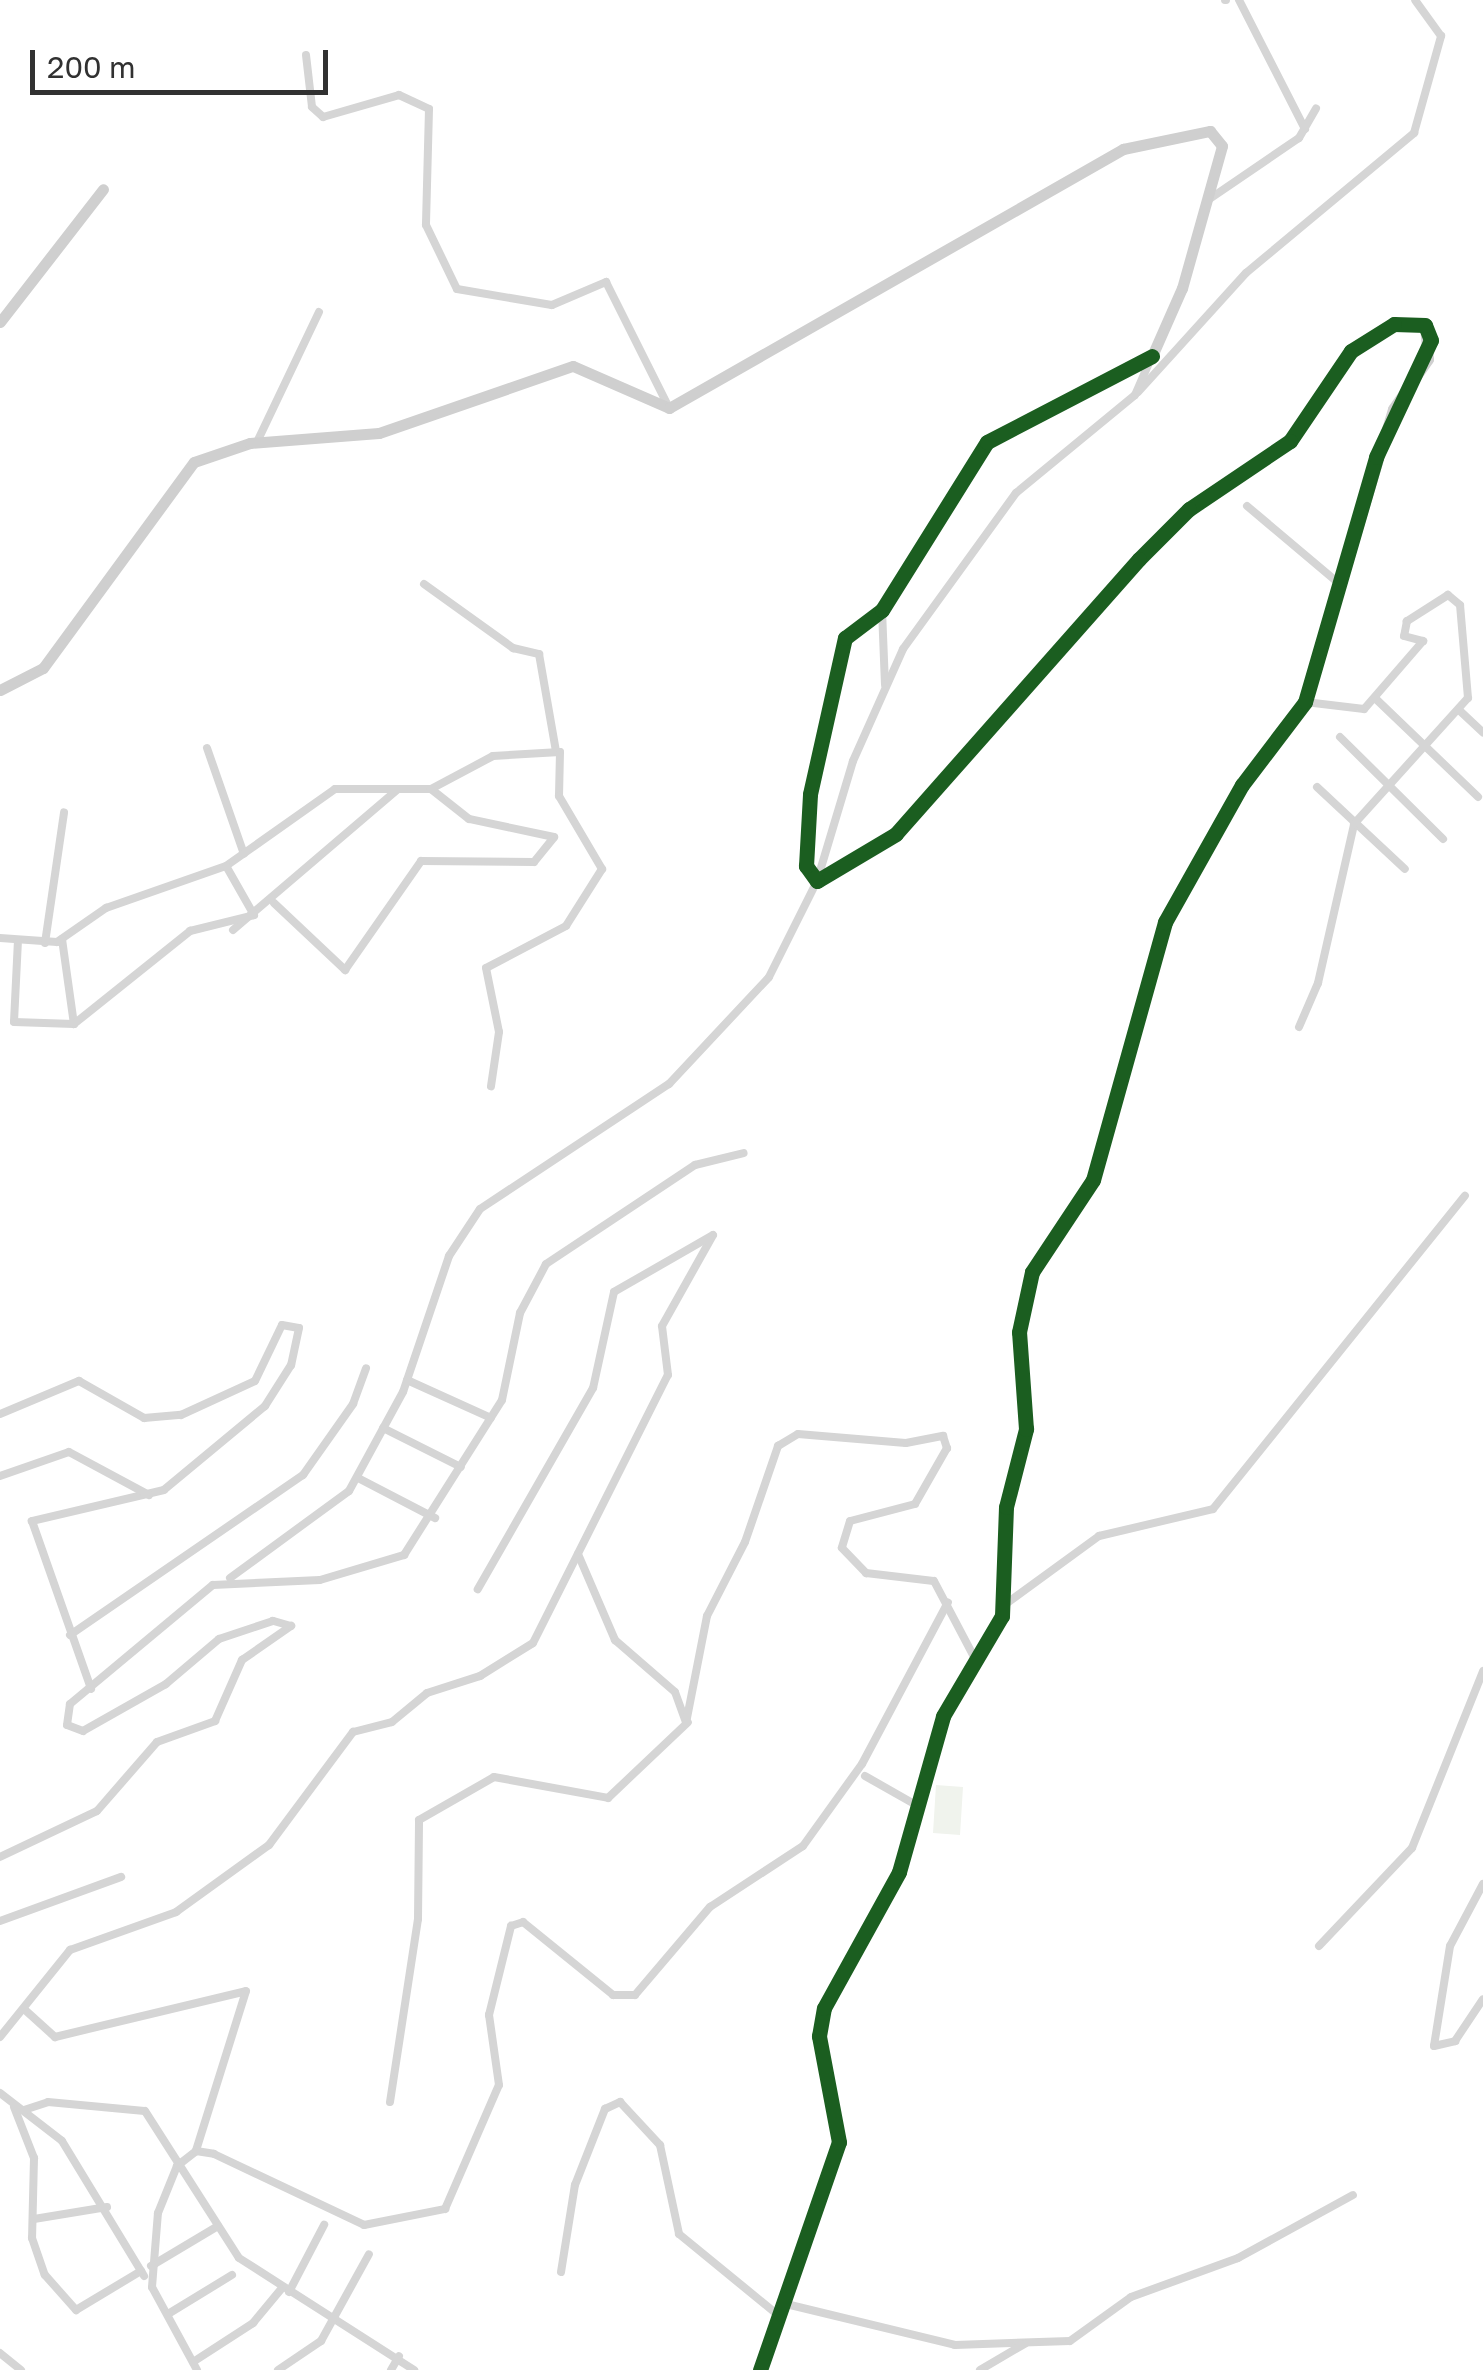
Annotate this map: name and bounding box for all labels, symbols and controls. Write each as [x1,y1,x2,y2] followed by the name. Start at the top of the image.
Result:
[35,30,332,92] scale bar
[47,49,136,85] text: 200 m

